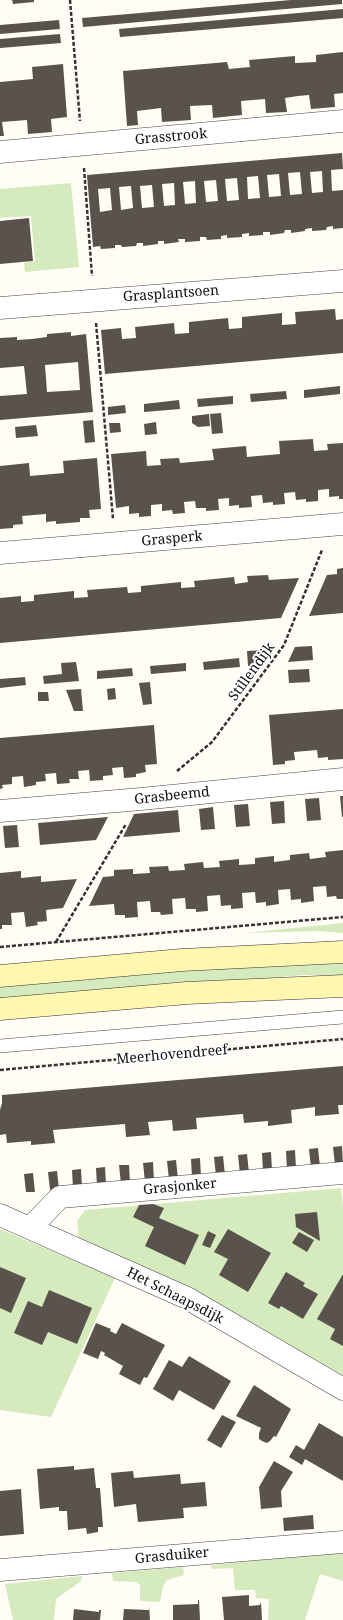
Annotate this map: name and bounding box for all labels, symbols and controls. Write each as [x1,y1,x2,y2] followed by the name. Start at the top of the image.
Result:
[134,125,208,149] street label: Grasstrook
[122,282,220,306] street label: Grasplantsoen
[141,528,203,550] street label: Grasperk
[225,640,279,704] street label: Stillendijk
[133,784,211,808] street label: Grasbeemd
[116,1042,228,1068] street label: Meerhovendreef
[143,1175,217,1199] street label: Grasjonker
[124,1264,226,1328] street label: Het Schaapsdijk
[134,1544,210,1568] street label: Grasduiker

